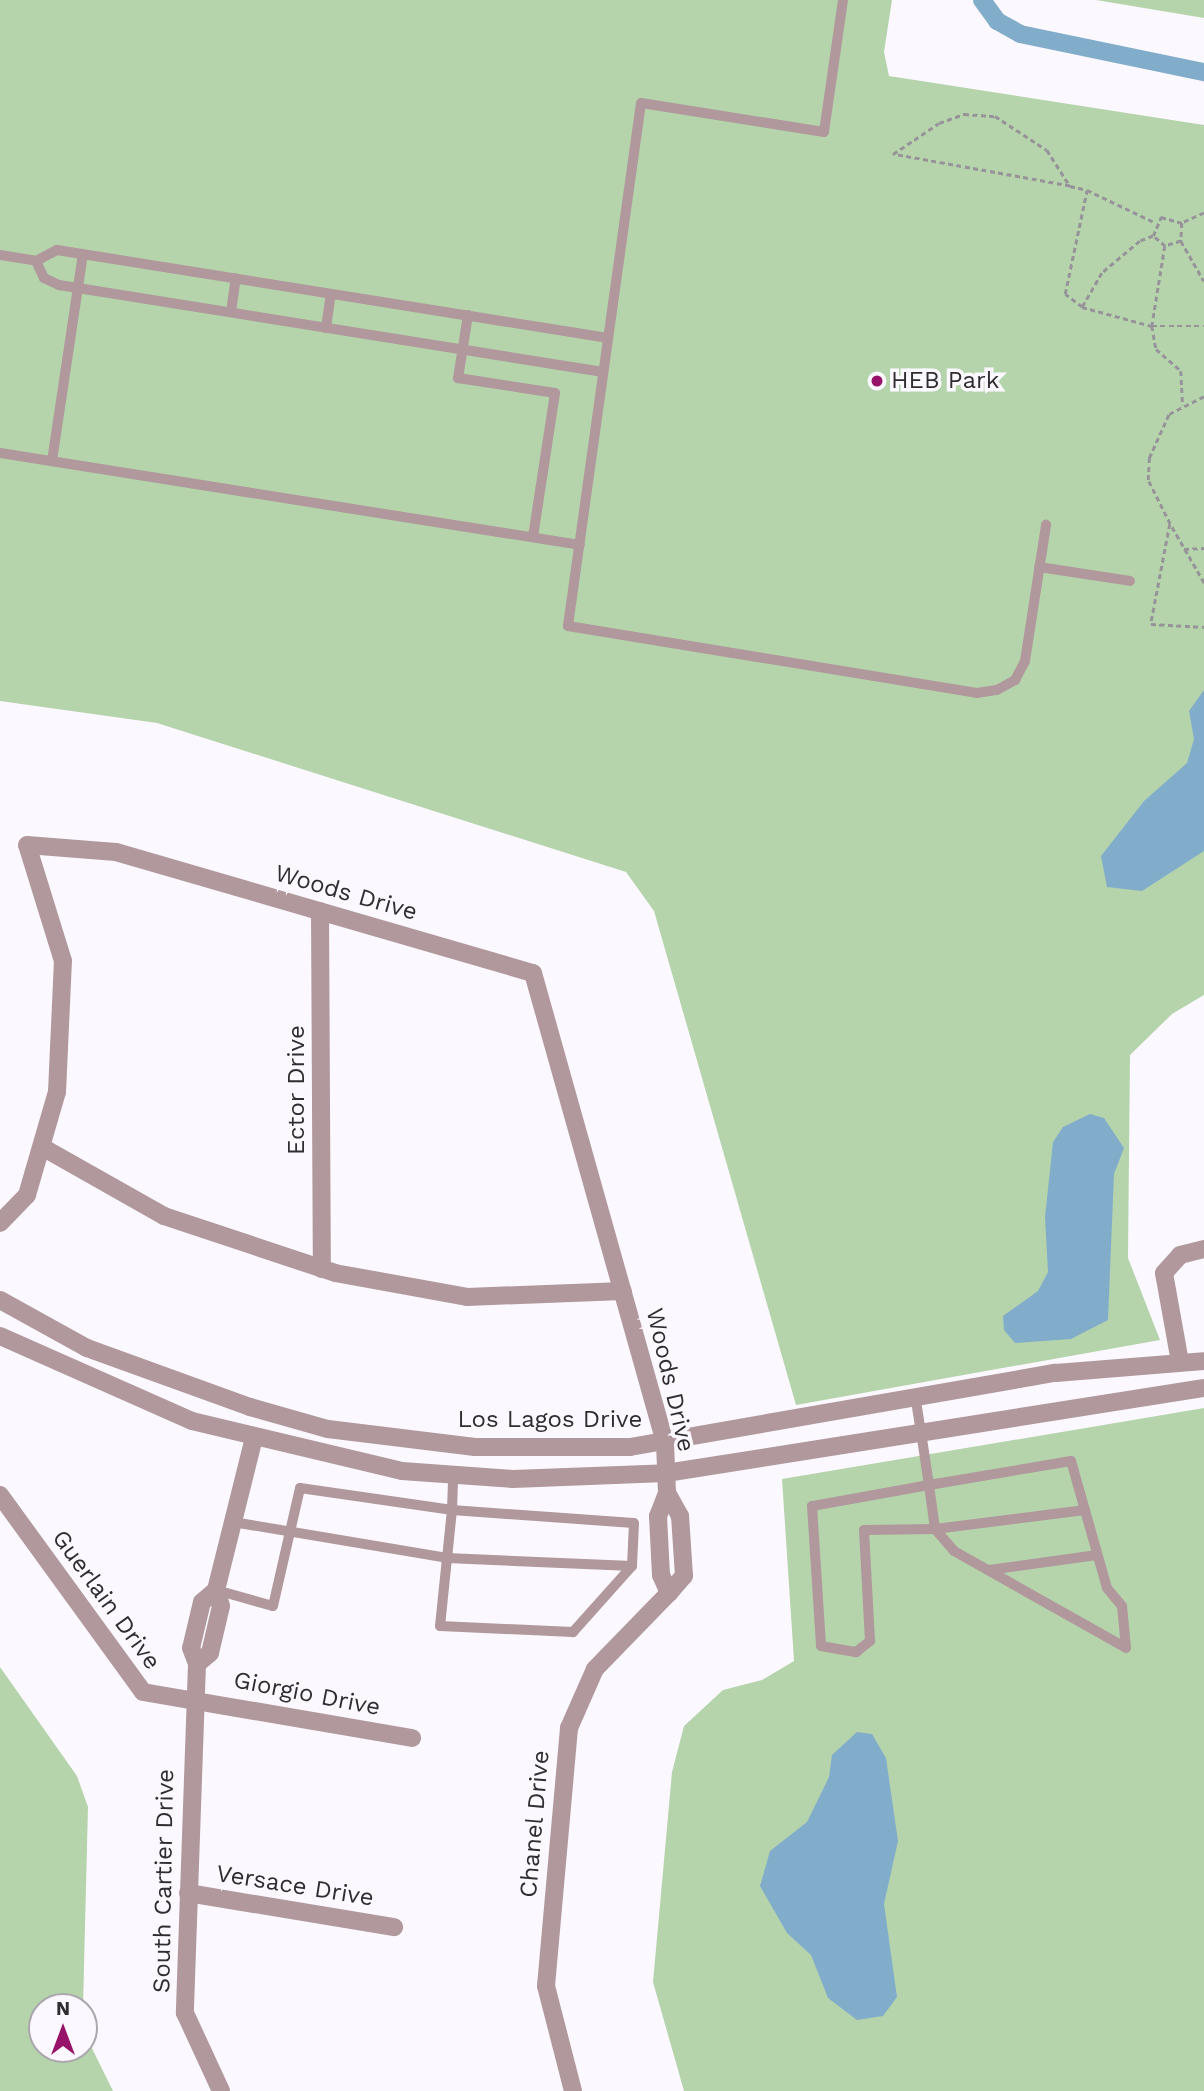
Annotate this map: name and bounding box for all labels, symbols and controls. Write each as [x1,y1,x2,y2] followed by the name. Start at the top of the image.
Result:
[891,367,999,395] place label: HEB Park
[869,373,885,389] marker: HEB Park
[272,859,420,927] street label: Woods Drive
[283,1025,311,1155] street label: Ector Drive
[639,1305,701,1455] street label: Woods Drive
[458,1406,642,1434] street label: Los Lagos Drive
[46,1524,166,1676] street label: Guerlain Drive
[231,1666,383,1722] street label: Giorgio Drive
[514,1749,556,1899] street label: Chanel Drive
[148,1768,180,1994] street label: South Cartier Drive
[214,1859,376,1913] street label: Versace Drive
[28,1993,98,2063] north arrow
[56,1997,70,2020] text: N

